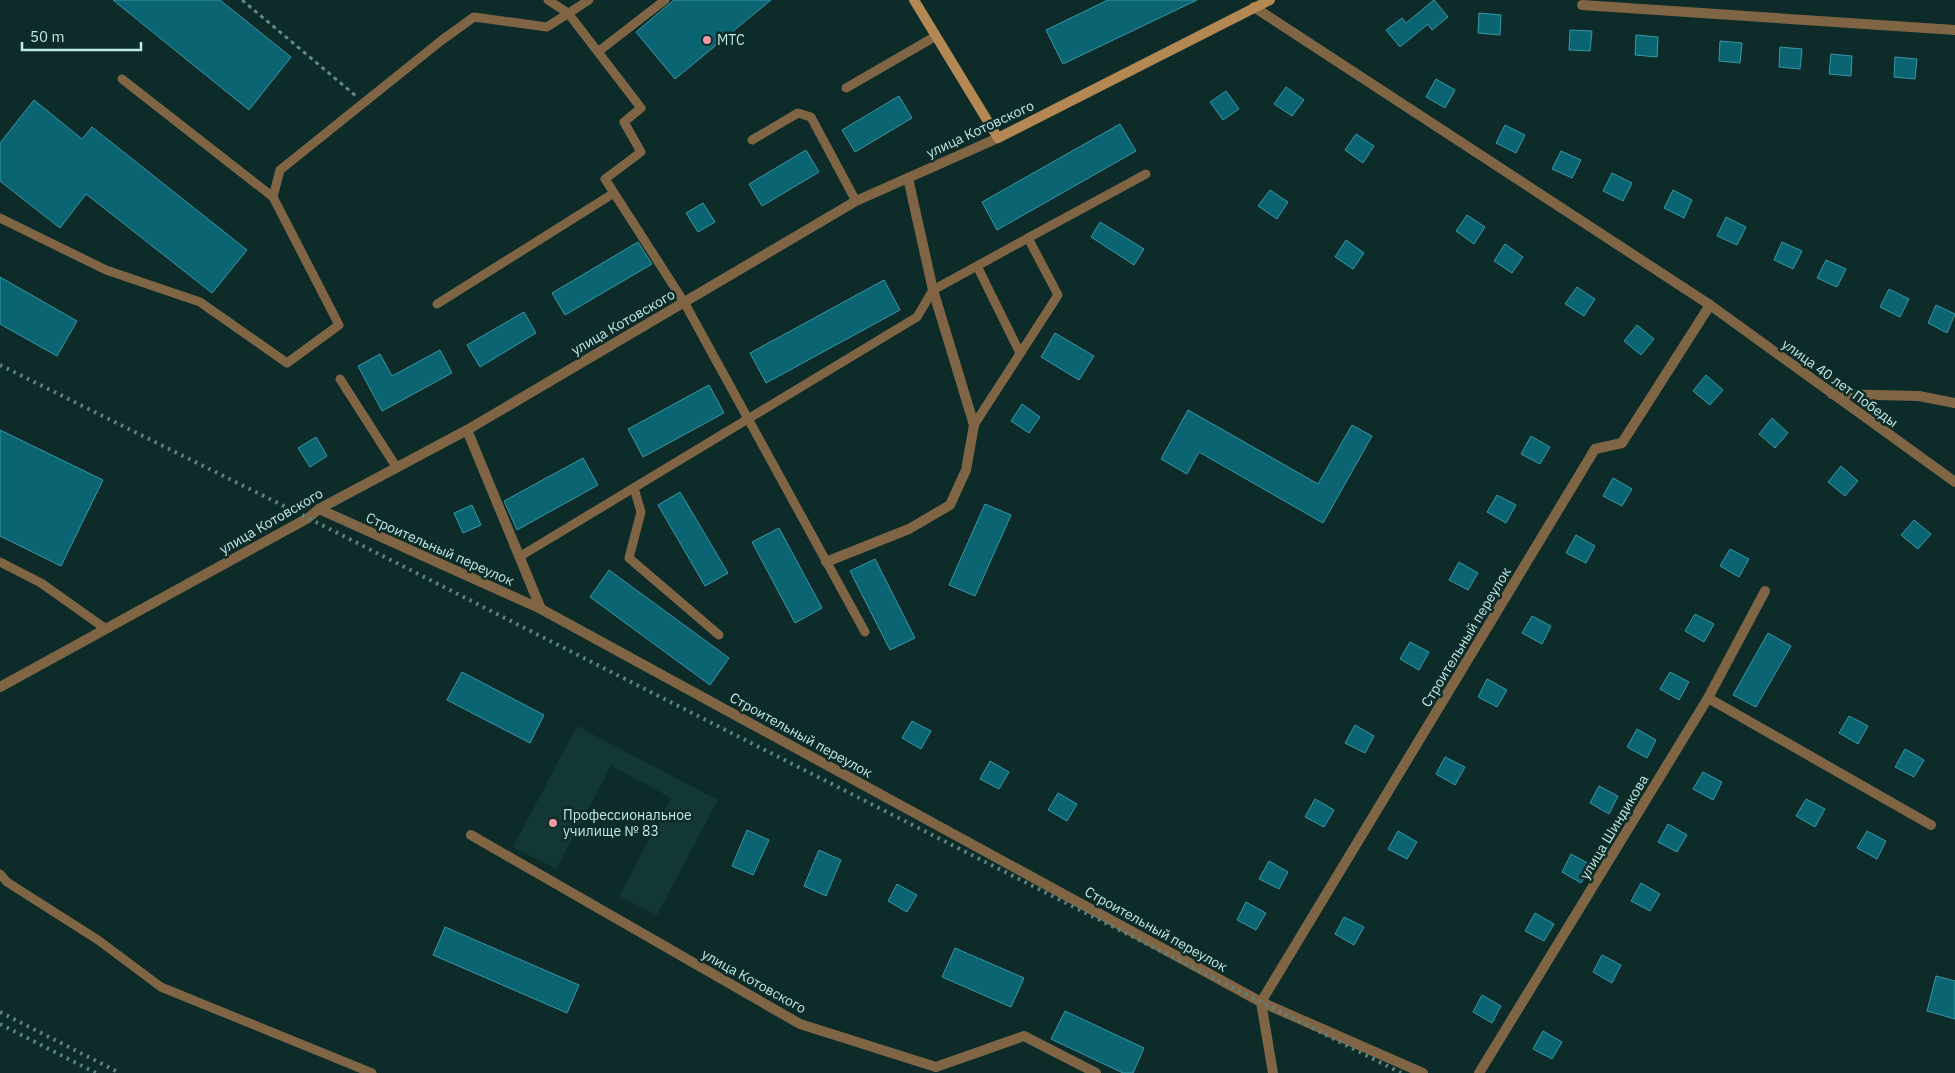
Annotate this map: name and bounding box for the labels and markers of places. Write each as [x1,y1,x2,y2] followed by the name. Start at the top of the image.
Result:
[717,31,745,49] place label: МТС
[701,34,713,46] marker: МТС
[563,806,692,840] place label: Профессиональное училище № 83
[547,817,559,829] marker: Профессиональное училище № 83

